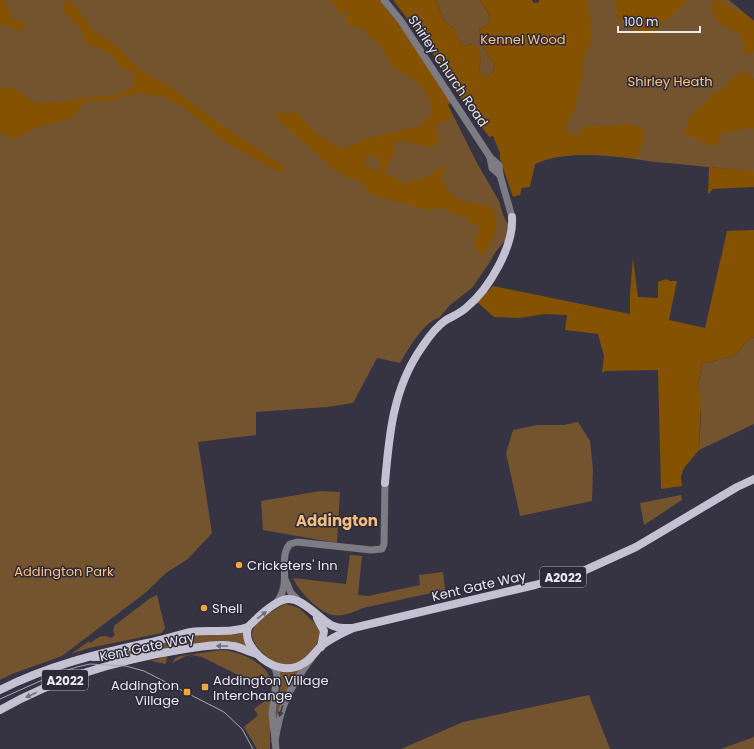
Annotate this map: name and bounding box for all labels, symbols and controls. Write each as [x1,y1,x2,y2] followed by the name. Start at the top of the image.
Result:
[618,8,700,34] scale bar
[403,11,493,131] street label: Shirley Church Road
[624,13,658,30] text: 100 m
[480,30,566,49] park label: Kennel Wood
[628,72,712,91] park label: Shirley Heath
[296,510,378,531] district label: Addington
[247,556,338,575] place label: Cricketers' Inn
[234,560,244,570] marker: Cricketers' Inn
[14,562,114,581] park label: Addington Park
[430,566,529,606] street label: Kent Gate Way
[540,567,586,587] road number: A2022
[212,599,242,618] place label: Shell
[199,603,209,613] marker: Shell
[256,610,267,619] one-way arrow
[98,628,197,666] street label: Kent Gate Way
[215,643,228,649] one-way arrow
[42,670,88,690] road number: A2022
[213,671,329,705] place label: Addington Village Interchange
[111,676,179,710] place label: Addington Village
[200,682,210,692] marker: Addington Village Interchange
[182,687,192,697] marker: Addington Village
[25,692,37,698] one-way arrow
[278,705,284,717] one-way arrow

